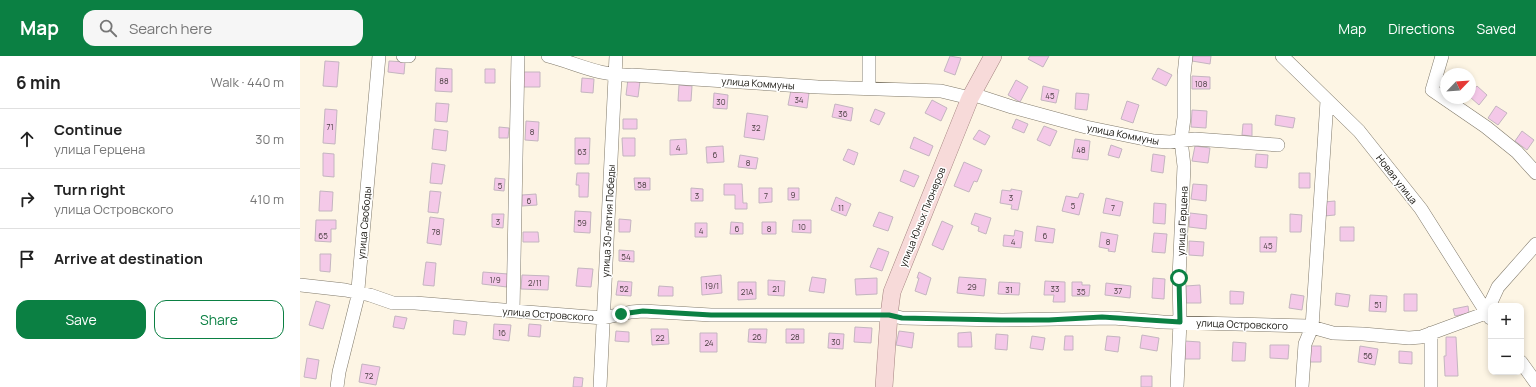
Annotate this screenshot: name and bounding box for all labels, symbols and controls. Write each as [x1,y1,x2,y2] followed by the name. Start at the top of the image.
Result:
[83,10,363,46] search box
[20,15,59,41] text: Map
[97,17,119,39] icon: search
[129,18,212,39] text: Search here
[1338,19,1366,38] text: Map
[1388,19,1455,38] text: Directions
[1477,19,1516,38] text: Saved
[1440,68,1476,104] north arrow
[16,71,61,94] text: 6 min
[211,73,284,91] text: Walk · 440 m
[721,73,795,93] street label: улица Коммуны
[439,75,449,86] house number: 88
[1195,78,1208,89] house number: 108
[1045,90,1055,101] house number: 45
[794,94,804,105] house number: 34
[716,96,726,107] house number: 30
[838,108,848,119] house number: 36
[54,119,122,140] text: Continue
[1086,120,1160,148] street label: улица Коммуны
[326,121,334,132] house number: 71
[752,122,761,133] house number: 32
[530,126,535,137] house number: 8
[16,128,38,150] icon: ahead
[255,130,284,148] text: 30 m
[54,140,145,158] text: улица Герцена
[676,142,681,153] house number: 4
[1076,144,1086,155] house number: 48
[577,146,587,157] house number: 63
[713,149,718,160] house number: 6
[1373,151,1421,207] street label: Новая улица
[746,157,751,168] house number: 8
[598,164,618,278] street label: улица 30-летия Победы
[896,164,949,269] street label: улица Юных Пионеров
[54,179,125,200] text: Turn right
[637,179,647,190] house number: 58
[498,180,503,191] house number: 5
[354,186,374,260] street label: улица Свободы
[1173,186,1191,256] street label: улица Герцена
[16,188,38,210] icon: right
[791,189,796,200] house number: 9
[250,190,284,208] text: 410 m
[695,190,699,201] house number: 3
[764,190,768,201] house number: 7
[1009,192,1013,203] house number: 3
[527,195,532,206] house number: 6
[54,200,174,218] text: улица Островского
[1071,200,1076,211] house number: 5
[838,202,844,213] house number: 11
[1111,202,1115,213] house number: 7
[496,216,500,227] house number: 3
[577,217,587,228] house number: 59
[798,221,806,232] house number: 10
[735,223,740,234] house number: 6
[767,223,772,234] house number: 8
[699,225,704,236] house number: 4
[432,226,441,237] house number: 78
[318,230,328,241] house number: 65
[1043,230,1048,241] house number: 6
[1011,236,1016,247] house number: 4
[1106,236,1111,247] house number: 8
[1263,240,1273,251] house number: 45
[16,248,38,270] icon: arrive
[54,248,203,269] text: Arrive at destination
[621,251,631,262] house number: 54
[1170,269,1188,287] route start
[489,274,501,285] house number: 1/9
[528,277,542,288] house number: 2/11
[705,280,719,291] house number: 19/1
[967,281,977,292] house number: 29
[620,283,629,294] house number: 52
[772,283,780,294] house number: 21
[1051,283,1059,294] house number: 33
[1005,284,1013,295] house number: 31
[1114,285,1122,296] house number: 37
[741,286,753,297] house number: 21А
[1076,286,1086,297] house number: 35
[1374,299,1382,310] house number: 51
[16,300,146,339] button: Save
[154,300,284,339] button: Share
[1488,303,1524,375] map controls
[1488,303,1524,339] button: +
[502,304,594,324] street label: улица Островского
[612,305,630,323] route end
[1196,315,1288,333] street label: улица Островского
[498,327,506,338] house number: 16
[752,331,762,342] house number: 26
[790,331,800,342] house number: 28
[655,332,665,343] house number: 22
[831,336,841,347] house number: 30
[704,337,714,348] house number: 24
[1488,339,1524,375] button: −
[1363,350,1373,361] house number: 56
[365,370,374,381] house number: 72

